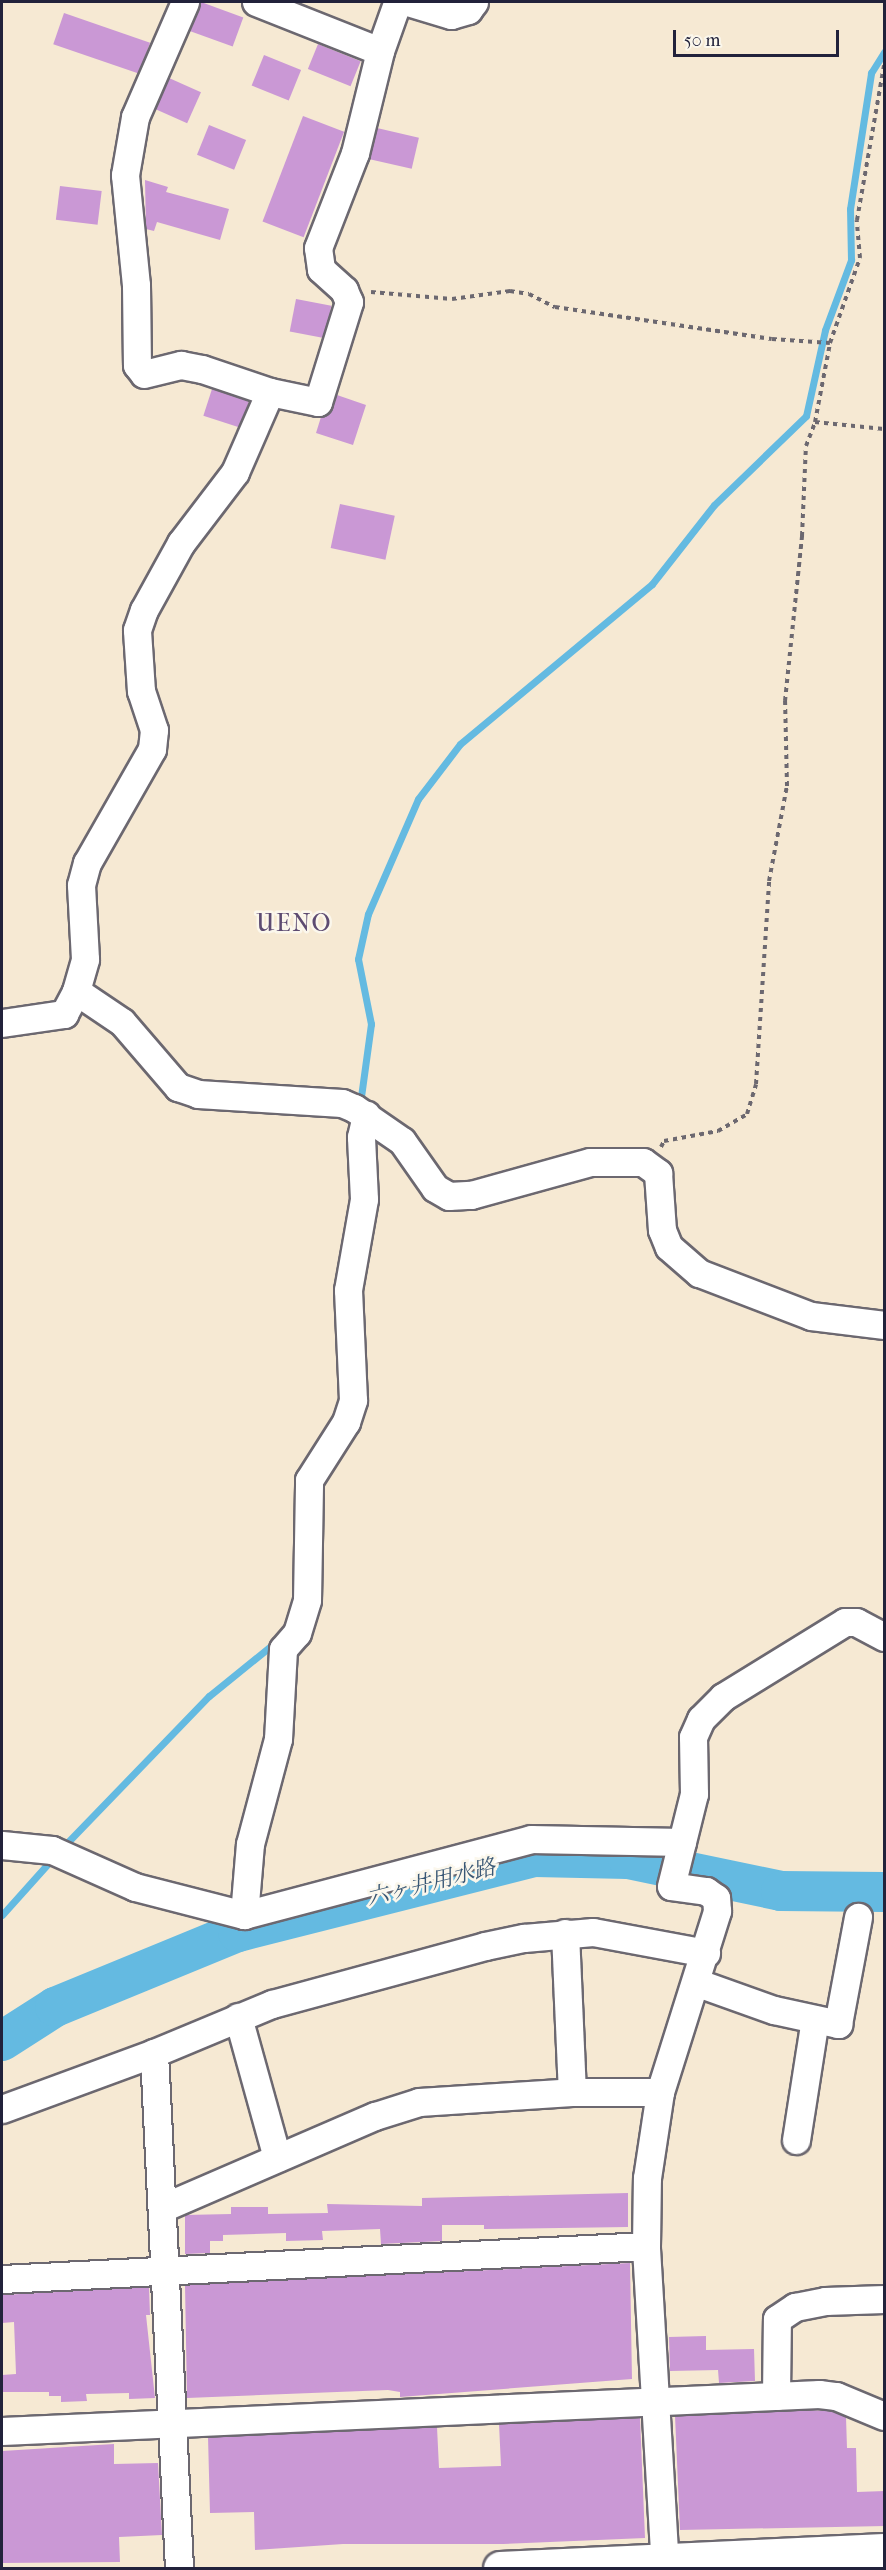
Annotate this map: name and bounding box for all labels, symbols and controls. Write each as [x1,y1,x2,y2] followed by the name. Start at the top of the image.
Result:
[676,18,842,56] scale bar
[684,30,720,51] text: 50 m
[256,910,332,938] district label: UENO
[364,1854,498,1912] water label: 六ヶ井用水路

